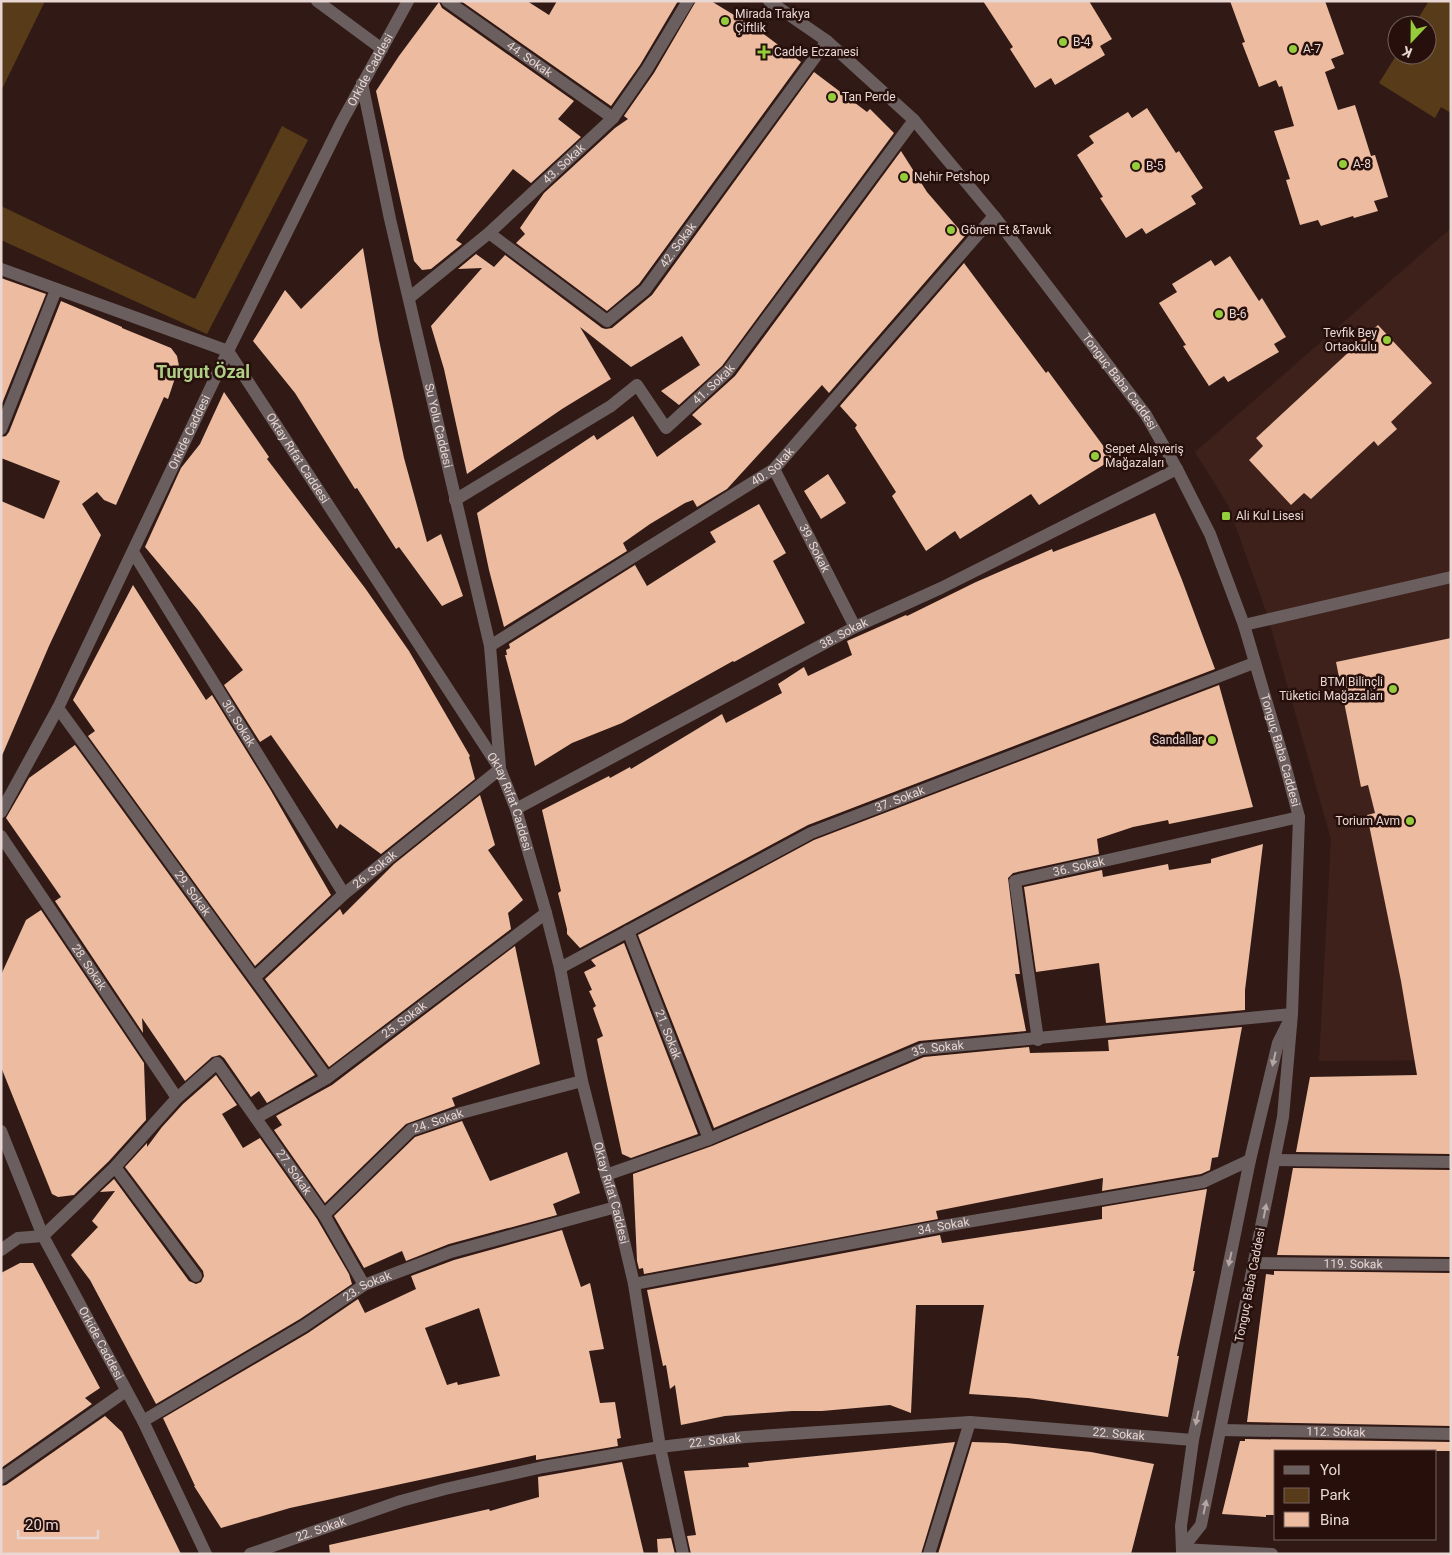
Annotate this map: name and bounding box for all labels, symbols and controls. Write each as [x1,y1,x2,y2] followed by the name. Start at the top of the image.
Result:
[735,7,810,35] place label: Mirada Trakya Çiftlik
[719,15,731,27] marker: Mirada Trakya Çiftlik
[1387,15,1437,65] north arrow
[345,31,396,109] street label: Orkide Caddesi
[1073,35,1091,49] place label: B-4
[1057,36,1069,48] marker: B-4
[504,38,556,81] street label: 44. Sokak
[1303,42,1321,56] place label: A-7
[1287,43,1299,55] marker: A-7
[1400,43,1414,61] text: K
[774,45,859,59] place label: Cadde Eczanesi
[758,46,770,58] marker: Cadde Eczanesi
[842,90,896,104] place label: Tan Perde
[826,91,838,103] marker: Tan Perde
[540,140,588,187] street label: 43. Sokak
[1353,157,1371,171] place label: A-8
[1337,158,1349,170] marker: A-8
[1146,159,1164,173] place label: B-5
[1130,160,1142,172] marker: B-5
[914,170,990,184] place label: Nehir Petshop
[898,171,910,183] marker: Nehir Petshop
[657,219,700,270] street label: 42. Sokak
[961,223,1052,237] place label: Gönen Et &Tavuk
[945,224,957,236] marker: Gönen Et &Tavuk
[1229,307,1247,321] place label: B-6
[1213,308,1225,320] marker: B-6
[1323,326,1377,354] place label: Tevfik Bey Ortaokulu
[1079,331,1160,432] street label: Tonguç Baba Caddesi
[1381,334,1393,346] marker: Tevfik Bey Ortaokulu
[156,361,250,382] district label: Turgut Özal
[690,361,738,407] street label: 41. Sokak
[422,382,455,469] street label: Su Yolu Caddesi
[166,393,213,472] street label: Orkide Caddesi
[263,410,332,506] street label: Oktay Rıfat Caddesi
[1105,442,1184,470] place label: Sepet Alışveriş Mağazaları
[748,444,797,489] street label: 40. Sokak
[1089,450,1101,462] marker: Sepet Alışveriş Mağazaları
[1236,509,1304,523] place label: Ali Kul Lisesi
[1220,510,1232,522] marker: Ali Kul Lisesi
[796,522,833,575] street label: 39. Sokak
[817,615,871,652] street label: 38. Sokak
[1279,675,1383,703] place label: BTM Bilinçli Tüketici Mağazaları
[1387,683,1399,695] marker: BTM Bilinçli Tüketici Mağazaları
[1258,692,1303,808] street label: Tonguç Baba Caddesi
[219,697,259,750] street label: 30. Sokak
[1152,733,1202,747] place label: Sandallar
[1206,734,1218,746] marker: Sandallar
[484,750,535,853] street label: Oktay Rıfat Caddesi
[873,783,927,815] street label: 37. Sokak
[1336,814,1400,828] place label: Torium Avm
[1404,815,1416,827] marker: Torium Avm
[350,847,400,891] street label: 26. Sokak
[1052,854,1107,879] street label: 36. Sokak
[172,868,214,919] street label: 29. Sokak
[69,942,110,994] street label: 28. Sokak
[379,998,430,1041] street label: 25. Sokak
[652,1008,685,1062] street label: 21. Sokak
[910,1038,965,1060] street label: 35. Sokak
[1270,1051,1278,1066] one-way arrow
[411,1106,466,1136] street label: 24. Sokak
[591,1141,631,1245] street label: Oktay Rıfat Caddesi
[273,1147,315,1198] street label: 27. Sokak
[1261,1203,1269,1218] one-way arrow
[917,1214,971,1237] street label: 34. Sokak
[1232,1227,1268,1343] street label: Tonguç Baba Caddesi
[1226,1252,1234,1268] one-way arrow
[1323,1257,1384,1271] street label: 119. Sokak
[340,1268,394,1304] street label: 23. Sokak
[76,1304,126,1382] street label: Orkide Caddesi
[1193,1411,1201,1426] one-way arrow
[1306,1424,1367,1440] street label: 112. Sokak
[1092,1425,1146,1443] street label: 22. Sokak
[688,1430,743,1451] street label: 22. Sokak
[1274,1450,1437,1540] legend
[1320,1461,1341,1479] text: Yol
[1320,1486,1351,1504] text: Park
[1201,1500,1209,1515] one-way arrow
[18,1508,98,1540] scale bar
[1320,1511,1349,1529] text: Bina
[294,1514,349,1544] street label: 22. Sokak
[25,1516,59,1534] text: 20 m

